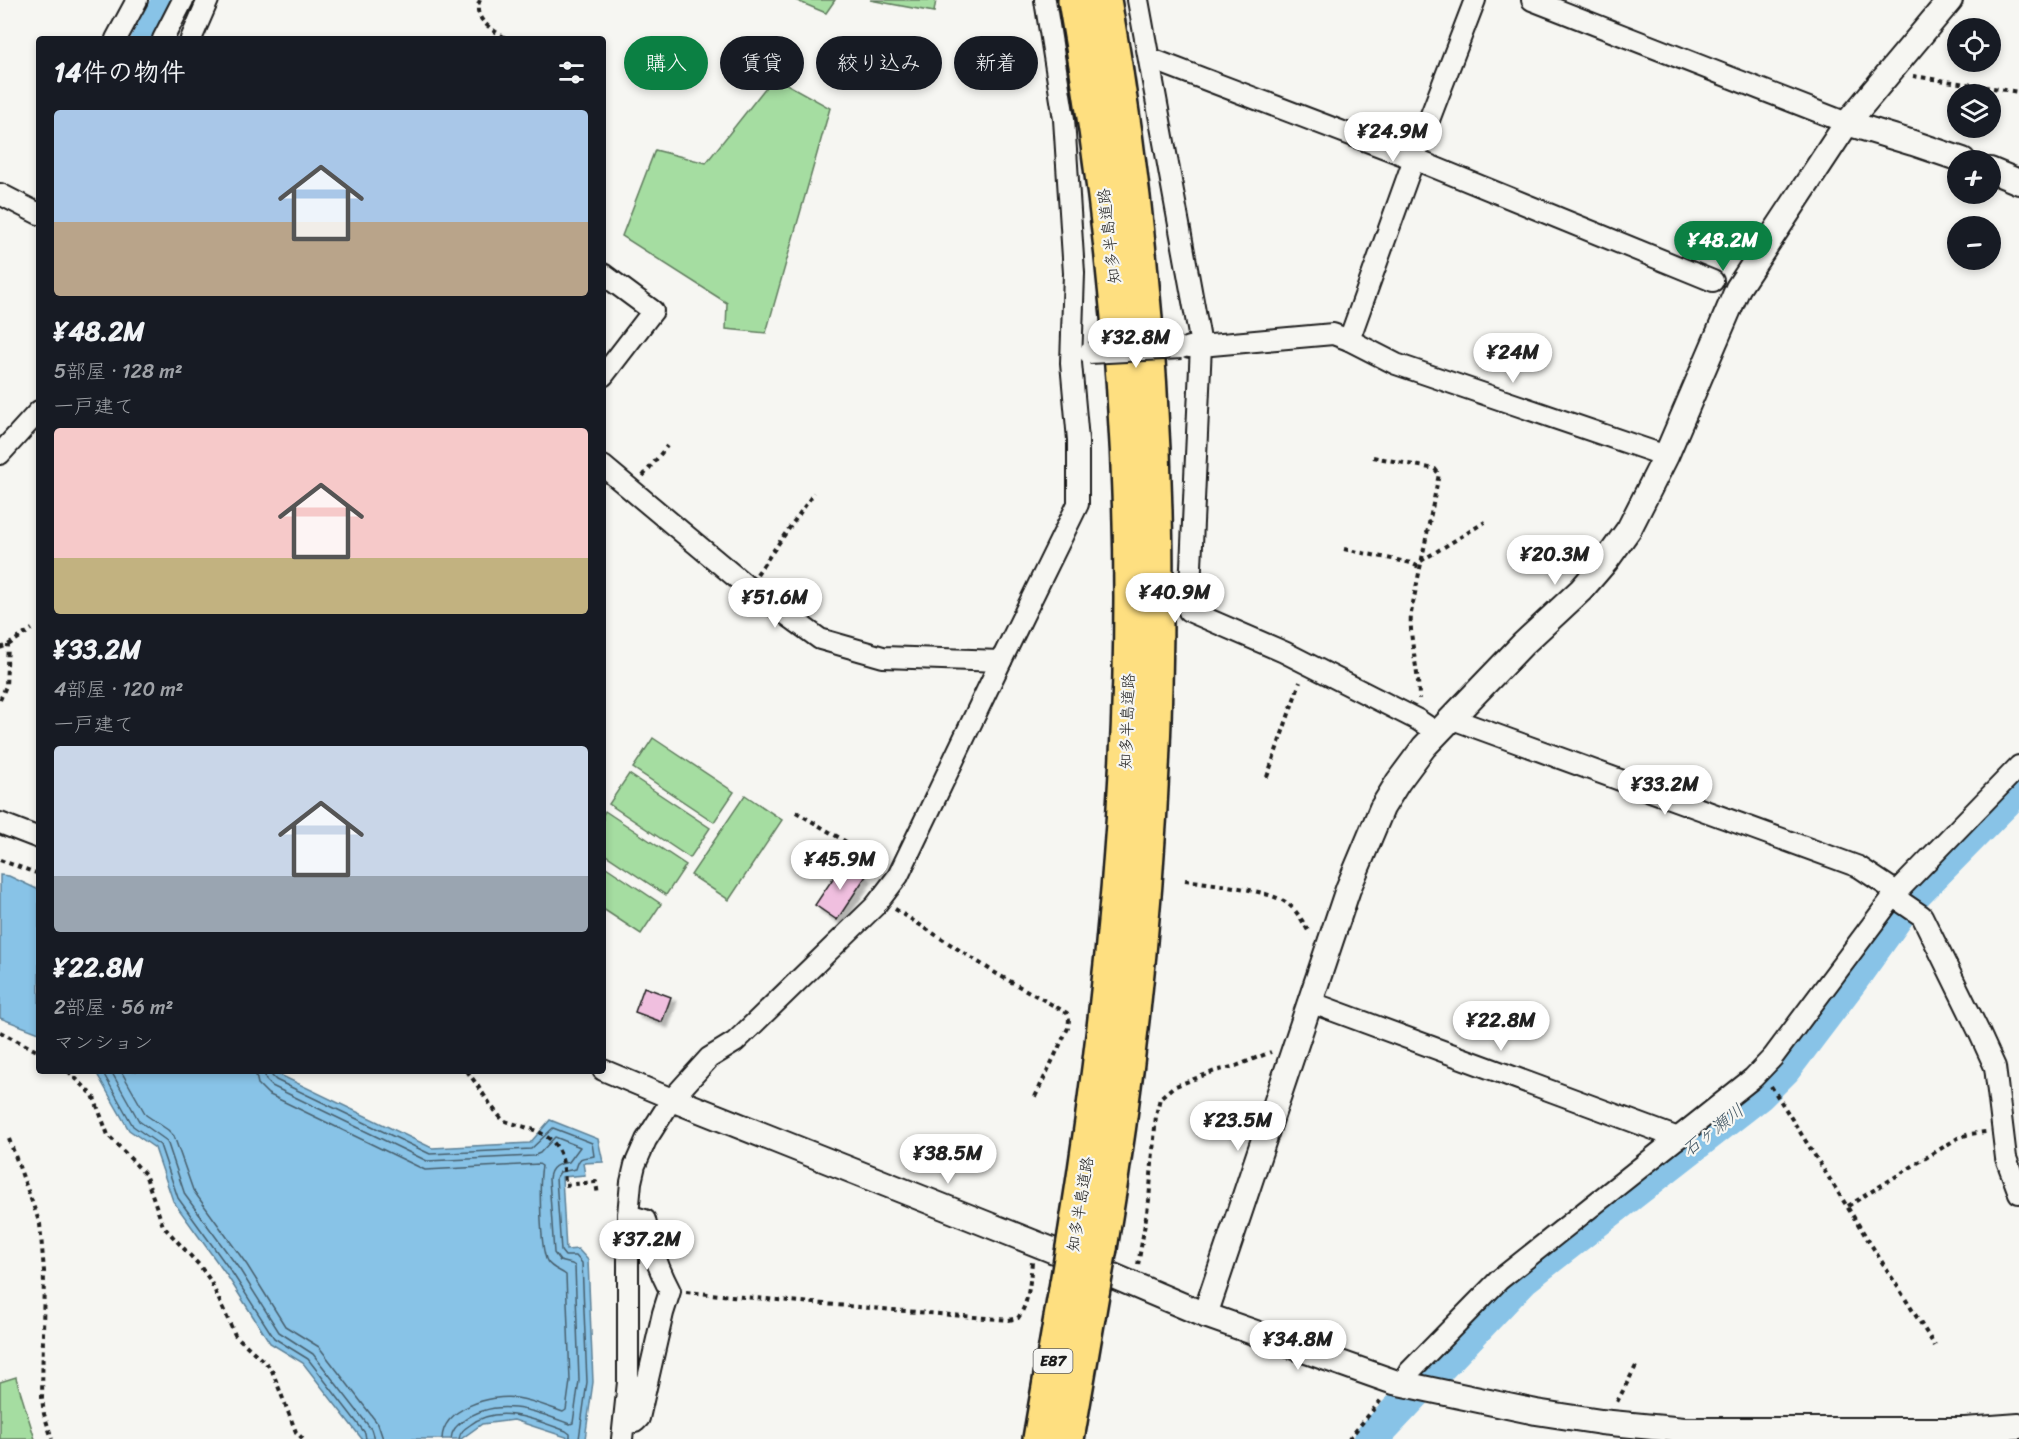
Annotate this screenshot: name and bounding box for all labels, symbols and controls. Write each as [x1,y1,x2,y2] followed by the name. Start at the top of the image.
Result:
[1947,18,2001,270] map controls
[1947,18,2001,72] button: locate
[624,36,708,90] chip: 購入
[720,36,804,90] chip: 賃貸
[816,36,942,90] chip: 絞り込み
[954,36,1038,90] chip: 新着
[54,49,185,95] text: 14件の物件
[555,56,588,89] icon: filters
[1947,84,2001,138] button: layers
[1344,112,1442,163] pin: ¥24.9M
[1358,114,1428,149] text: ¥24.9M
[267,149,375,257] icon: home
[1947,150,2001,204] button: +
[1089,187,1129,285] street label: 知多半島道路
[1947,216,2001,270] button: −
[1674,221,1772,272] pin: ¥48.2M
[1688,223,1758,258] text: ¥48.2M
[54,308,144,354] text: ¥48.2M
[1087,318,1185,369] pin: ¥32.8M
[1102,320,1170,355] text: ¥32.8M
[1477,333,1549,384] pin: ¥24M
[1487,335,1539,370] text: ¥24M
[54,354,183,389] text: 5部屋 · 128 m²
[54,389,134,424] text: 一戸建て
[267,467,375,575] icon: home
[1506,535,1604,586] pin: ¥20.3M
[1521,537,1589,572] text: ¥20.3M
[1126,573,1224,624] pin: ¥40.9M
[1140,575,1210,610] text: ¥40.9M
[726,578,824,629] pin: ¥51.6M
[742,580,808,615] text: ¥51.6M
[54,626,141,672] text: ¥33.2M
[54,672,183,707] text: 4部屋 · 120 m²
[1111,673,1143,769] street label: 知多半島道路
[54,707,134,742] text: 一戸建て
[1616,765,1714,816] pin: ¥33.2M
[1632,767,1698,802] text: ¥33.2M
[267,785,375,893] icon: home
[791,840,889,891] pin: ¥45.9M
[805,842,875,877] text: ¥45.9M
[54,944,143,990] text: ¥22.8M
[54,990,173,1025] text: 2部屋 · 56 m²
[1452,1001,1550,1052] pin: ¥22.8M
[1467,1003,1535,1038] text: ¥22.8M
[54,1025,153,1060] text: マンション
[1675,1095,1751,1165] water label: 石ヶ瀬川
[1189,1101,1287,1152] pin: ¥23.5M
[1204,1103,1272,1138] text: ¥23.5M
[899,1134,997,1185] pin: ¥38.5M
[914,1136,982,1171] text: ¥38.5M
[1058,1154,1102,1254] street label: 知多半島道路
[598,1220,696,1271] pin: ¥37.2M
[613,1222,681,1257] text: ¥37.2M
[1249,1320,1347,1371] pin: ¥34.8M
[1264,1322,1333,1357] text: ¥34.8M
[1034,1349,1072,1373] road number: E87

